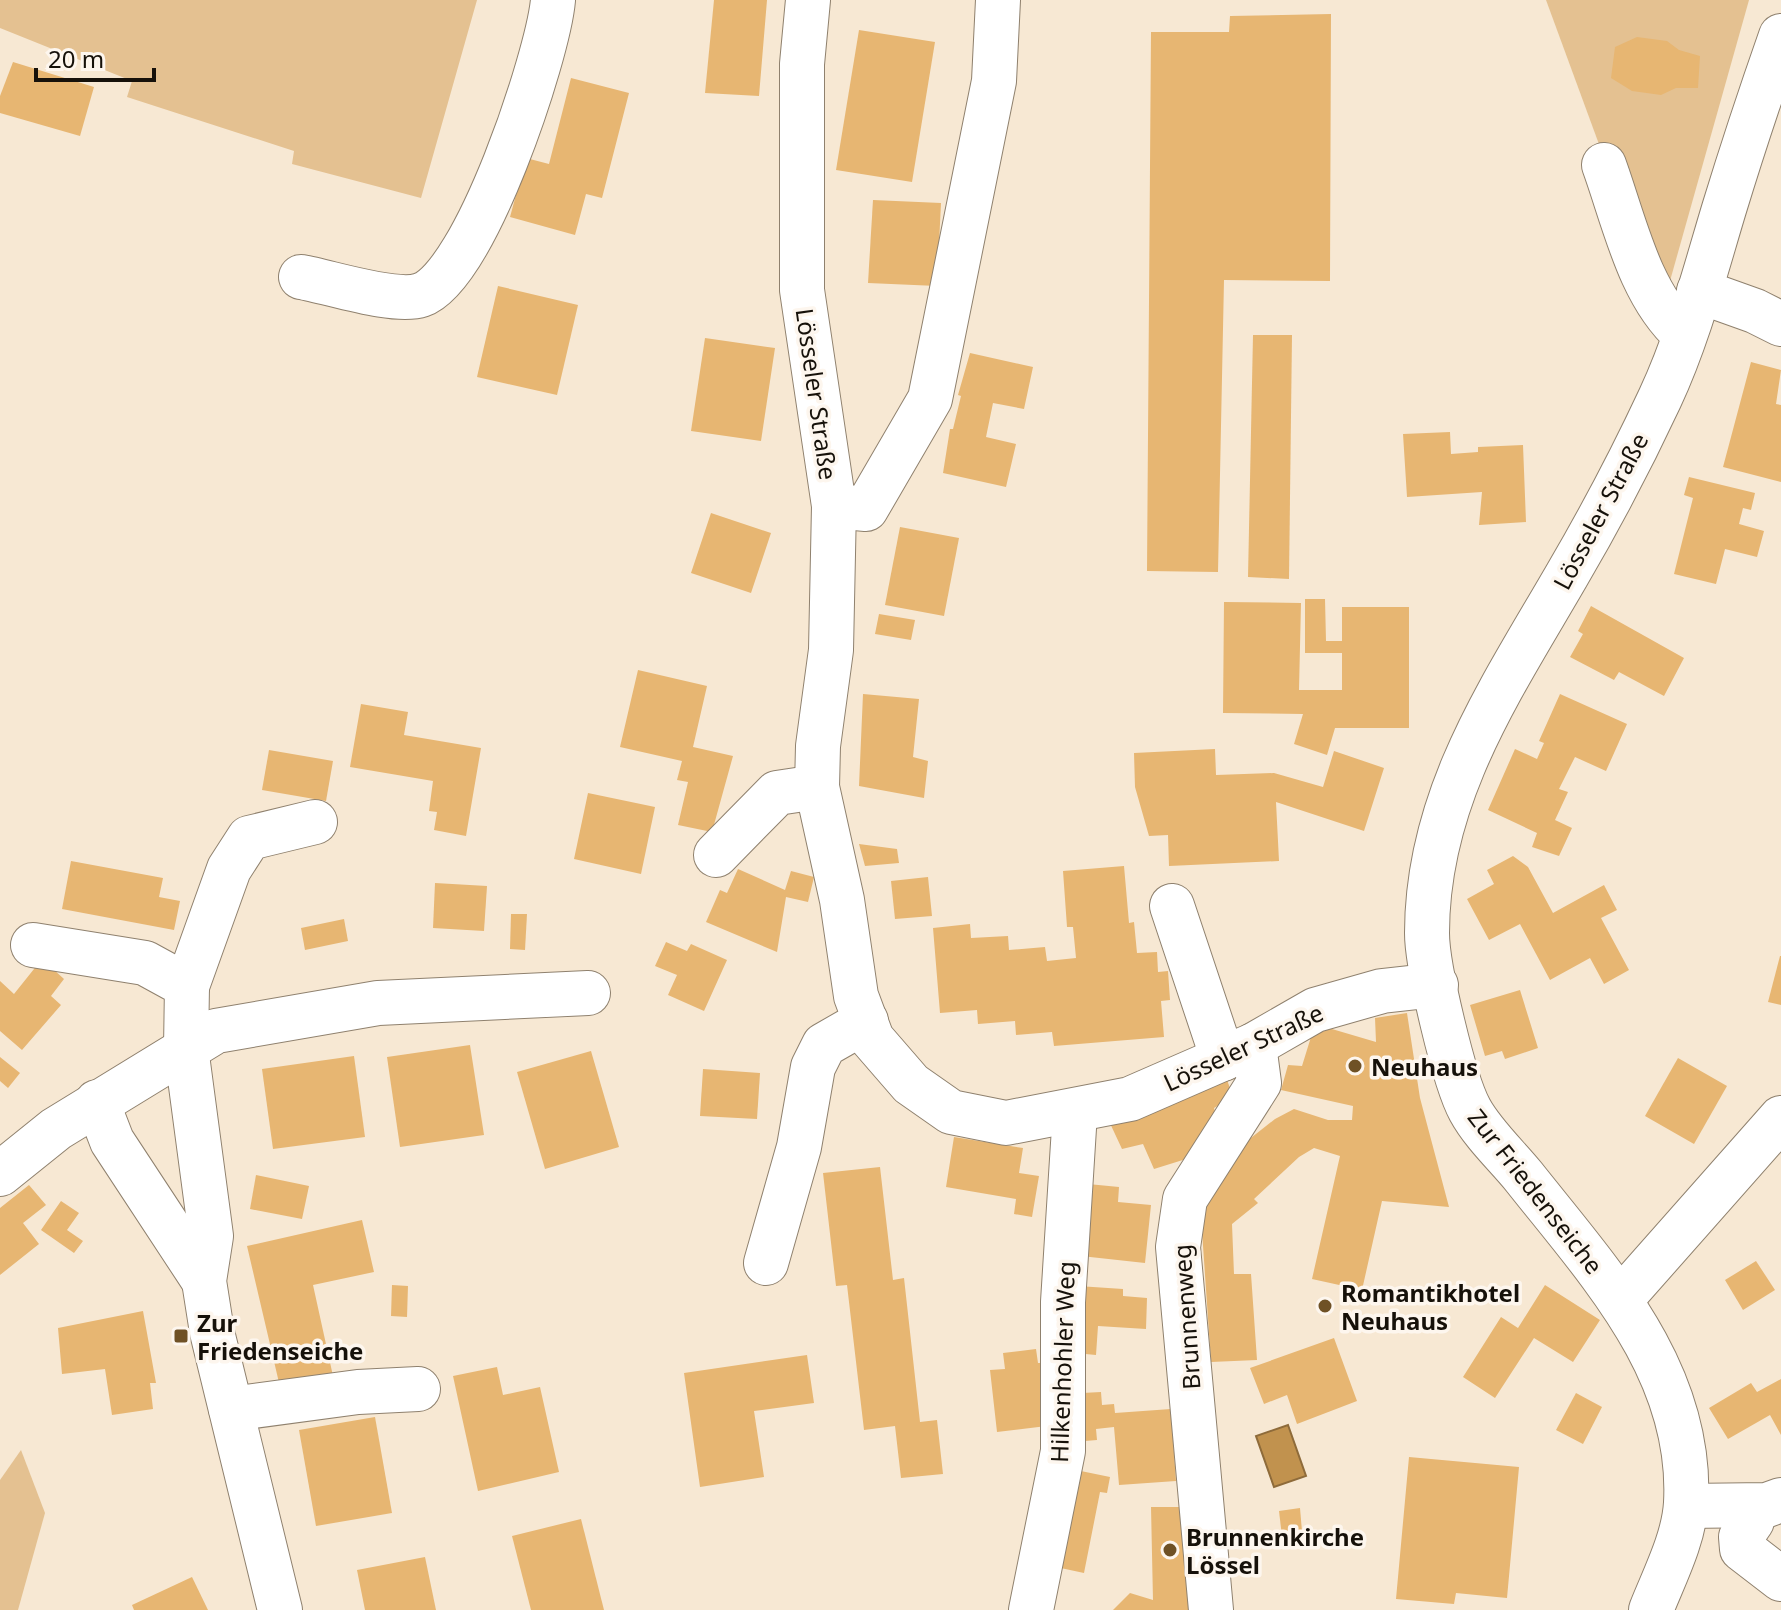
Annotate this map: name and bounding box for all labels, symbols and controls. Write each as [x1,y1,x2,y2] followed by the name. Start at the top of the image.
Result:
[36,32,154,82] scale bar
[48,42,104,75] text: 20 m
[789,306,845,482] street label: Lösseler Straße
[1545,427,1655,595] street label: Lösseler Straße
[1158,996,1328,1098] street label: Lösseler Straße
[1371,1050,1478,1083] place label: Neuhaus
[1346,1057,1364,1075] marker: Neuhaus
[1461,1102,1611,1280] street label: Zur Friedenseiche
[1164,1243,1208,1391] street label: Brunnenweg
[1042,1261,1082,1463] street label: Hilkenhohler Weg
[1341,1276,1520,1337] place label: Romantikhotel Neuhaus
[1316,1297,1334,1315] marker: Romantikhotel Neuhaus
[197,1306,363,1367] place label: Zur Friedenseiche
[172,1327,190,1345] marker: Zur Friedenseiche
[1186,1520,1364,1581] place label: Brunnenkirche Lössel
[1161,1541,1179,1559] marker: Brunnenkirche Lössel

